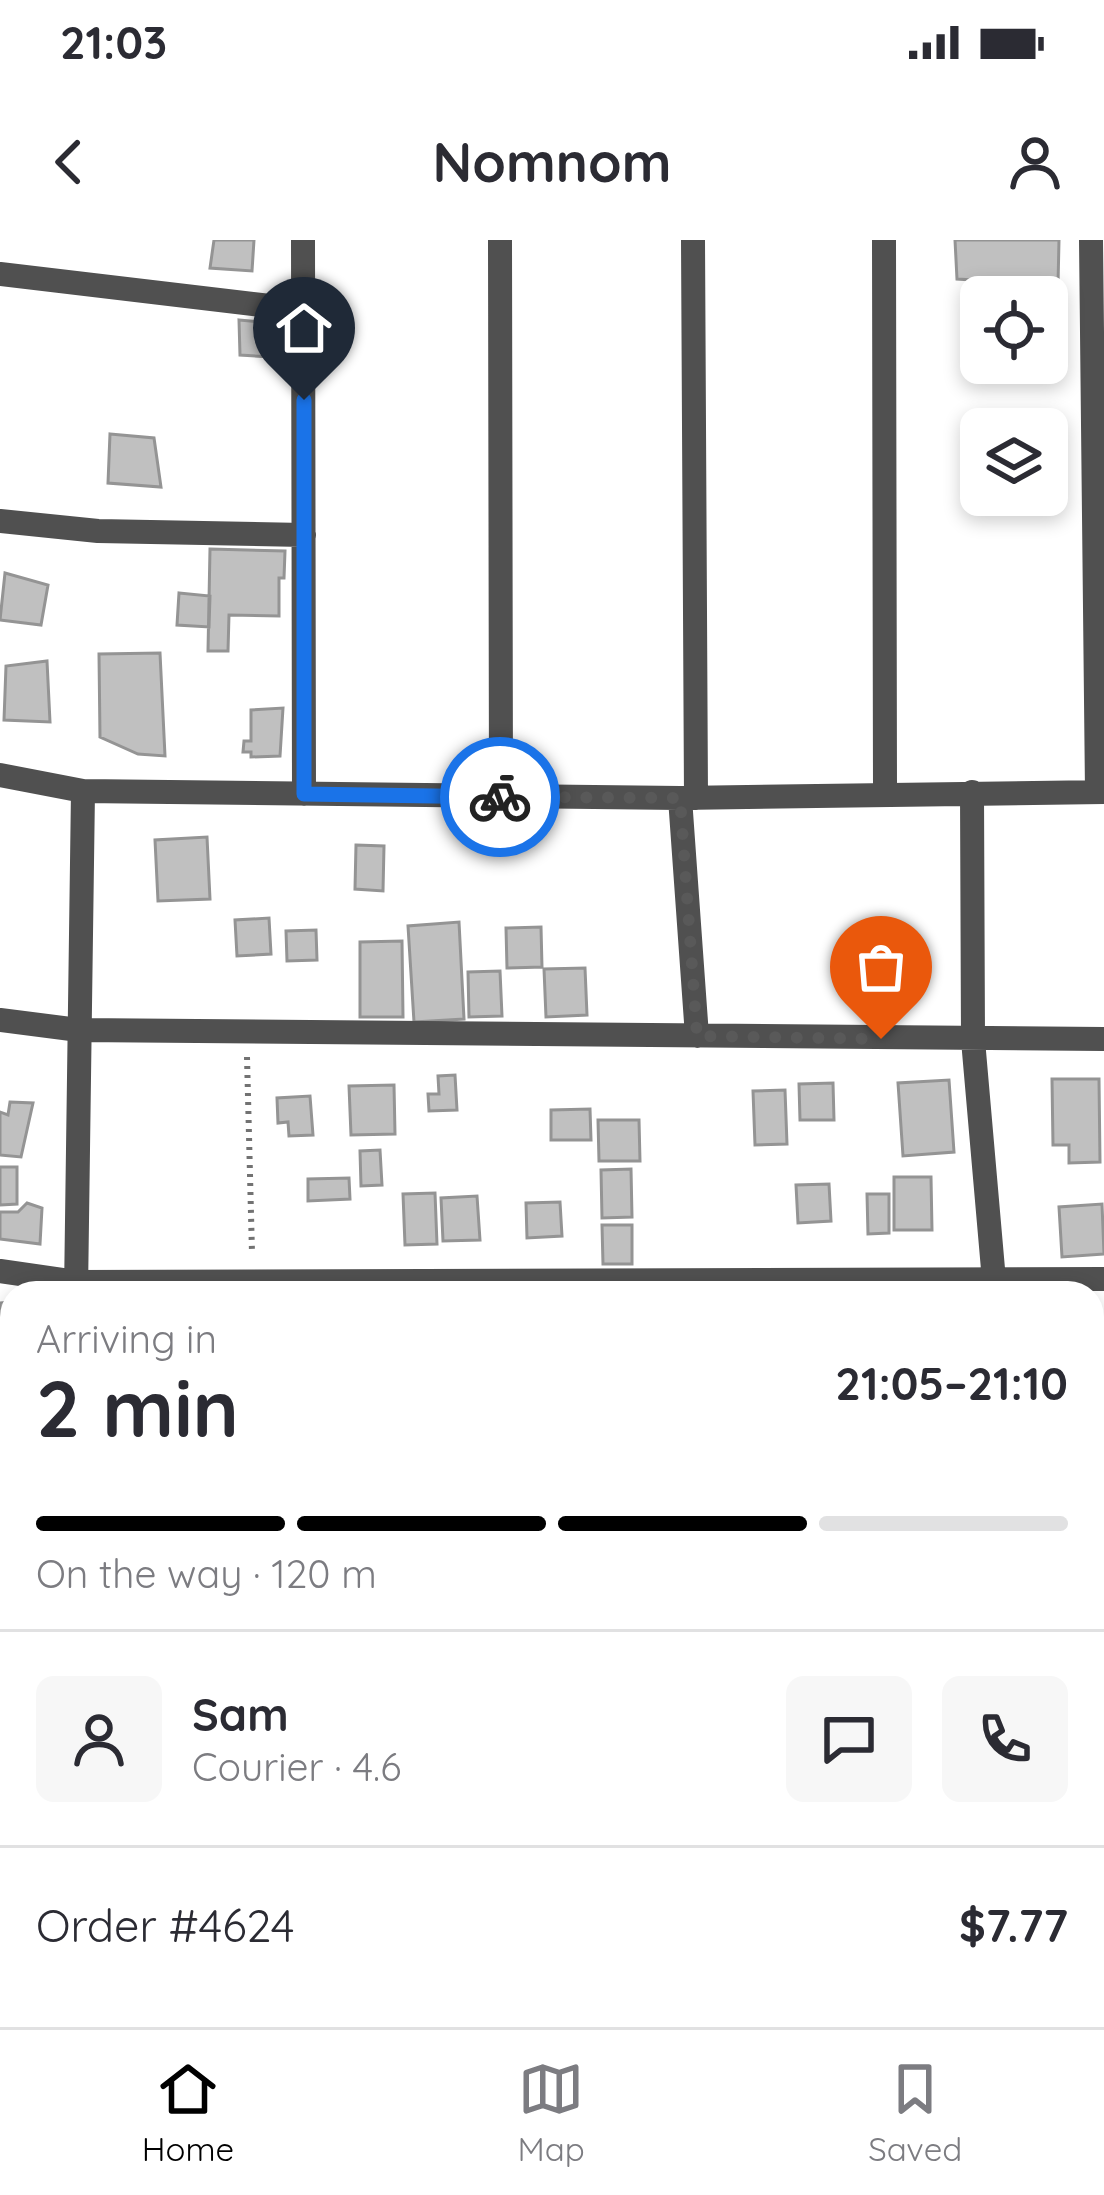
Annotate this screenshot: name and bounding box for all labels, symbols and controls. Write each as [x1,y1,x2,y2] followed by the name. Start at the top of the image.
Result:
[60,14,167,70] text: 21:03
[433,128,671,196] text: Nomnom
[36,129,102,195] icon: back
[1002,129,1068,195] icon: person
[960,276,1068,516] map controls
[960,276,1068,384] button: locate
[253,277,355,400] pin
[271,295,337,361] icon: home
[960,408,1068,516] button: layers
[440,737,560,857] courier
[467,764,533,830] icon: bike
[830,916,932,1039] pin
[848,934,914,1000] icon: bag
[36,1314,217,1363] text: Arriving in
[835,1355,1068,1411] text: 21:05–21:10
[36,1359,239,1457] text: 2 min
[36,1549,377,1598] text: On the way · 120 m
[36,1676,162,1802] button: person
[786,1676,912,1802] button: chat
[942,1676,1068,1802] button: phone
[192,1686,289,1742] text: Sam
[192,1742,401,1791] text: Courier · 4.6
[36,1897,294,1953] text: Order #4624
[959,1897,1068,1953] text: $7.77
[142,2056,234,2169] tab: Home
[518,2056,585,2169] tab: Map
[868,2056,962,2169] tab: Saved

